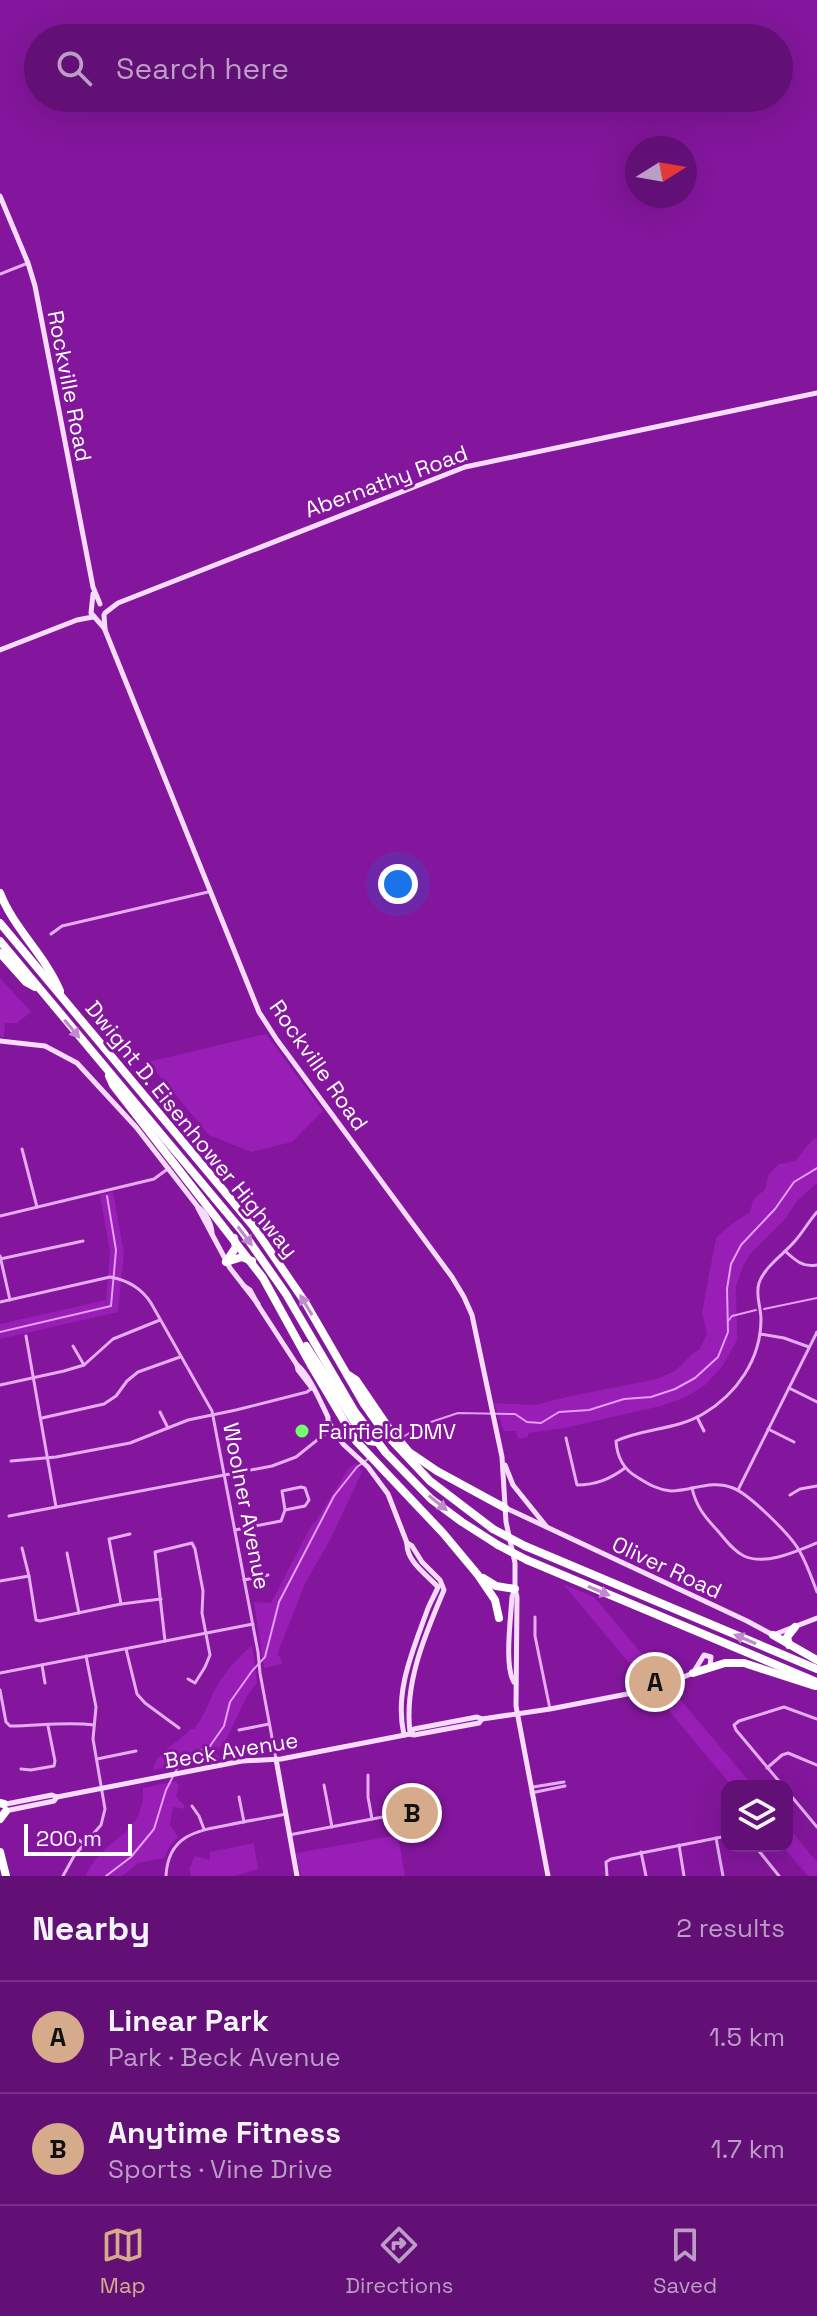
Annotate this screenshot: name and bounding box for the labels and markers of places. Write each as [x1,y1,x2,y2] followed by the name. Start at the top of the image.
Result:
[318,1417,456,1445] place label: Fairfield DMV
[293,1422,311,1440] marker: Fairfield DMV
[629,1652,681,1712] pin: A
[386,1783,438,1843] pin: B

